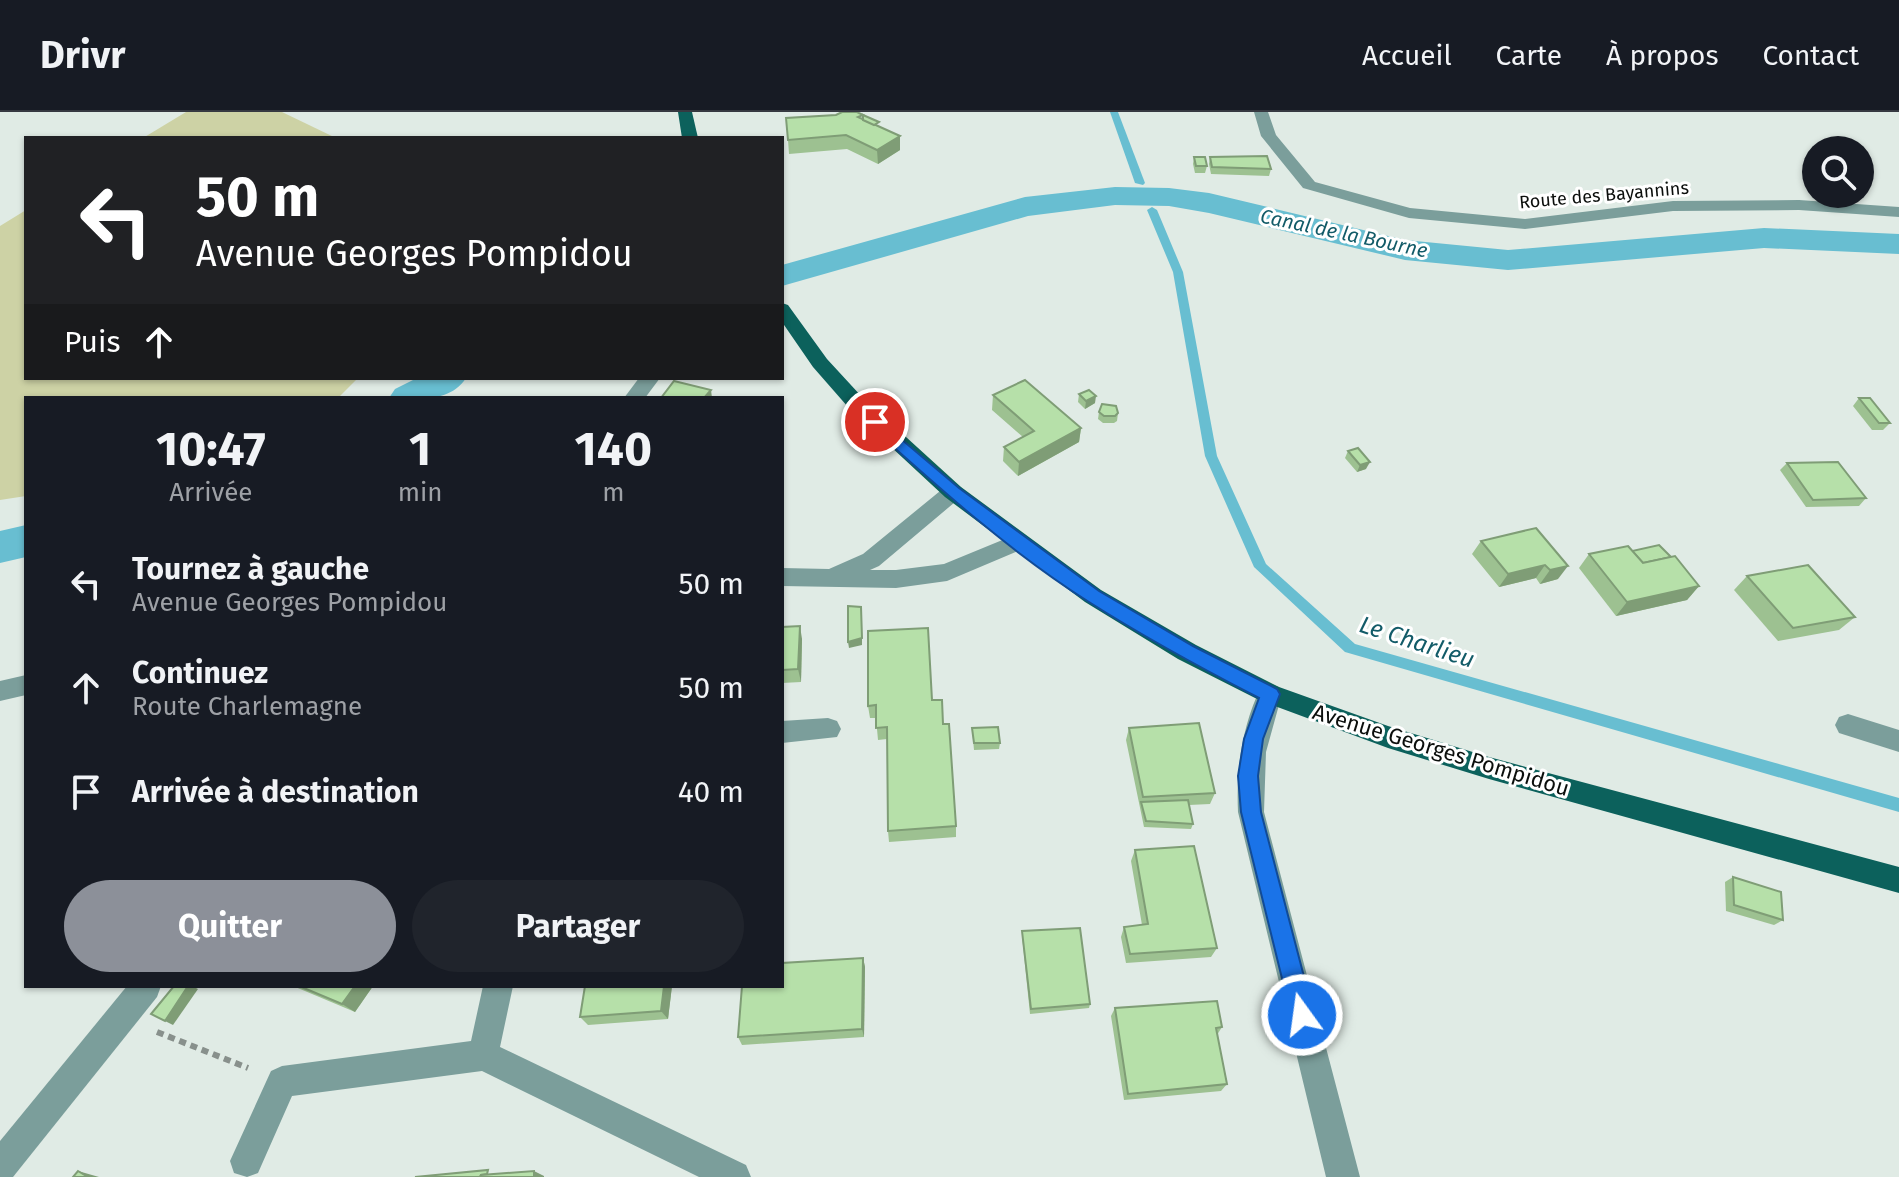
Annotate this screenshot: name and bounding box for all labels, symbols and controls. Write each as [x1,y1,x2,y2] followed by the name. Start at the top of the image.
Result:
[40,32,125,78] text: Drivr
[1362,39,1452,72] text: Accueil
[1496,39,1562,72] text: Carte
[1606,39,1718,72] text: À propos
[1762,39,1859,72] text: Contact
[1802,136,1874,208] map controls
[1802,136,1874,208] button: search
[196,164,319,231] text: 50 m
[64,168,168,272] icon: left
[1518,177,1690,213] street label: Route des Bayannins
[1258,204,1430,262] water label: Canal de la Bourne
[196,232,633,276] text: Avenue Georges Pompidou
[137,320,181,364] icon: ahead
[64,324,121,360] text: Puis
[841,388,909,456] pin
[853,400,897,444] icon: arrive
[156,420,266,478] text: 10:47
[409,420,431,478] text: 1
[575,420,652,478] text: 140
[169,477,253,508] text: Arrivée
[398,477,443,508] text: min
[602,477,624,508] text: m
[132,551,369,587] text: Tournez à gauche
[64,562,108,606] icon: left
[679,566,744,602] text: 50 m
[132,587,447,618] text: Avenue Georges Pompidou
[1356,610,1478,674] water label: Le Charlieu
[132,655,268,691] text: Continuez
[64,666,108,710] icon: ahead
[679,670,744,706] text: 50 m
[132,691,362,722] text: Route Charlemagne
[1309,698,1573,802] street label: Avenue Georges Pompidou
[64,770,108,814] icon: arrive
[132,774,419,810] text: Arrivée à destination
[678,774,744,810] text: 40 m
[64,880,396,972] button: Quitter
[412,880,744,972] button: Partager
[1260,973,1344,1057] position arrow

